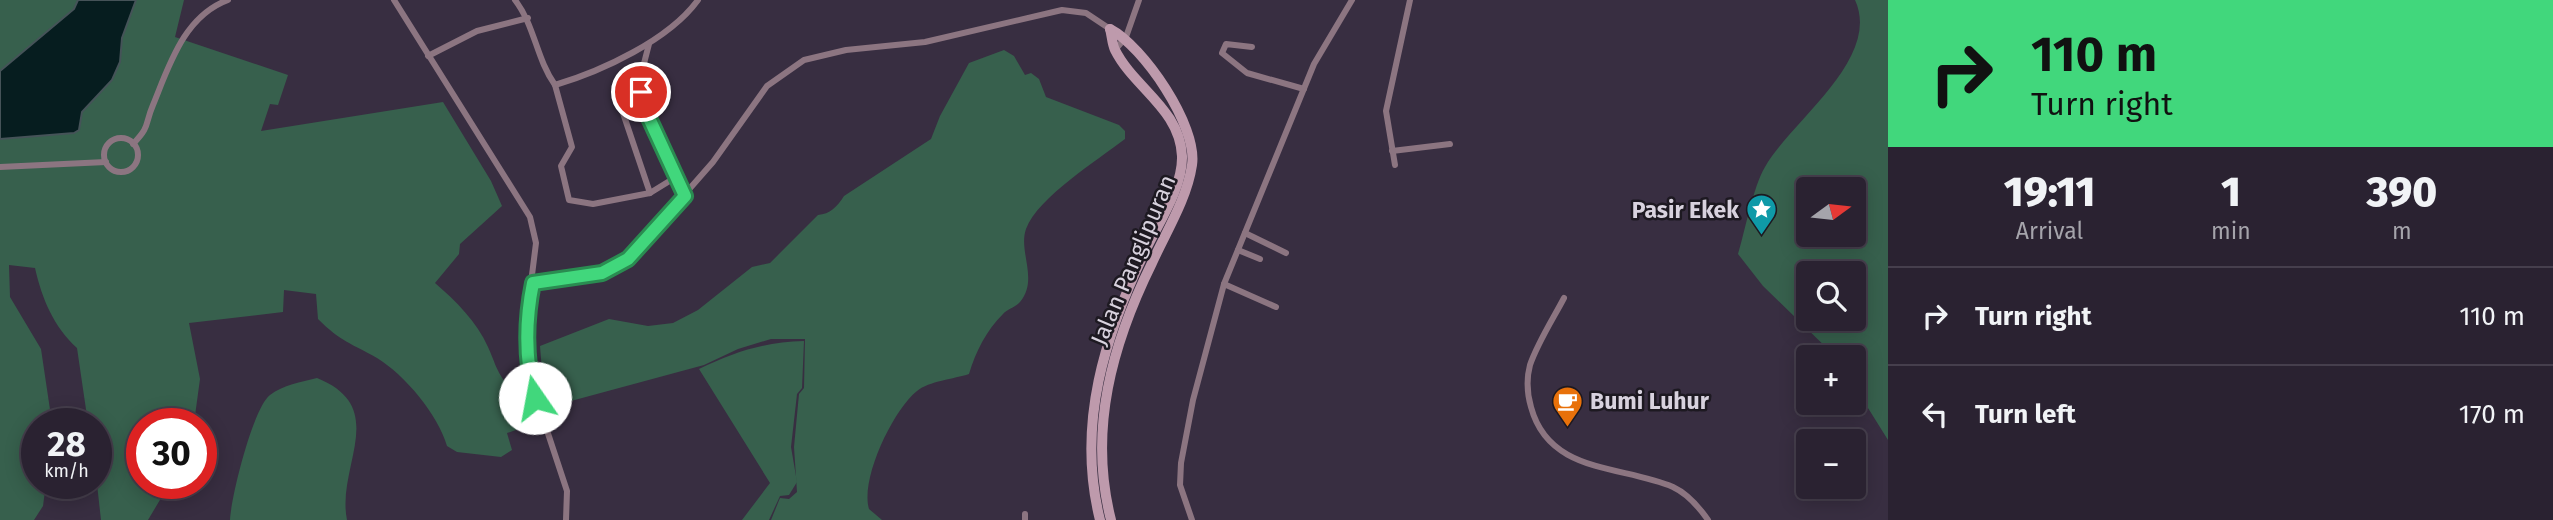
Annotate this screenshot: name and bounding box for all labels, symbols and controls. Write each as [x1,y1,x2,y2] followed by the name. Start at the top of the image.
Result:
[2031,25,2157,84] text: 110 m
[1916,28,2007,119] icon: right
[611,62,671,122] pin
[622,73,660,111] icon: arrive
[2031,85,2173,123] text: Turn right
[2004,167,2095,217] text: 19:11
[2221,167,2241,217] text: 1
[2367,167,2437,217] text: 390
[1084,171,1182,349] street label: Jalan Panglipuran
[1796,177,1866,247] north arrow
[1796,177,1866,499] map controls
[1745,193,1779,237] place icon: Pasir Ekek
[1632,196,1739,224] place label: Pasir Ekek
[2016,217,2083,245] text: Arrival
[2211,217,2251,245] text: min
[2392,217,2412,245] text: m
[1796,261,1866,331] button: search
[1916,297,1954,335] icon: right
[1975,301,2092,332] text: Turn right
[2459,301,2525,332] text: 110 m
[1796,345,1866,415] button: +
[498,361,572,435] position arrow
[1550,384,1584,428] cafe icon: Bumi Luhur
[1590,387,1710,415] place label: Bumi Luhur
[1916,395,1954,433] icon: left
[1975,399,2076,430] text: Turn left
[2459,399,2525,430] text: 170 m
[126,408,217,499] speed limit sign: 30
[47,423,86,465] text: 28
[1796,429,1866,499] button: −
[44,460,89,482] text: km/h

